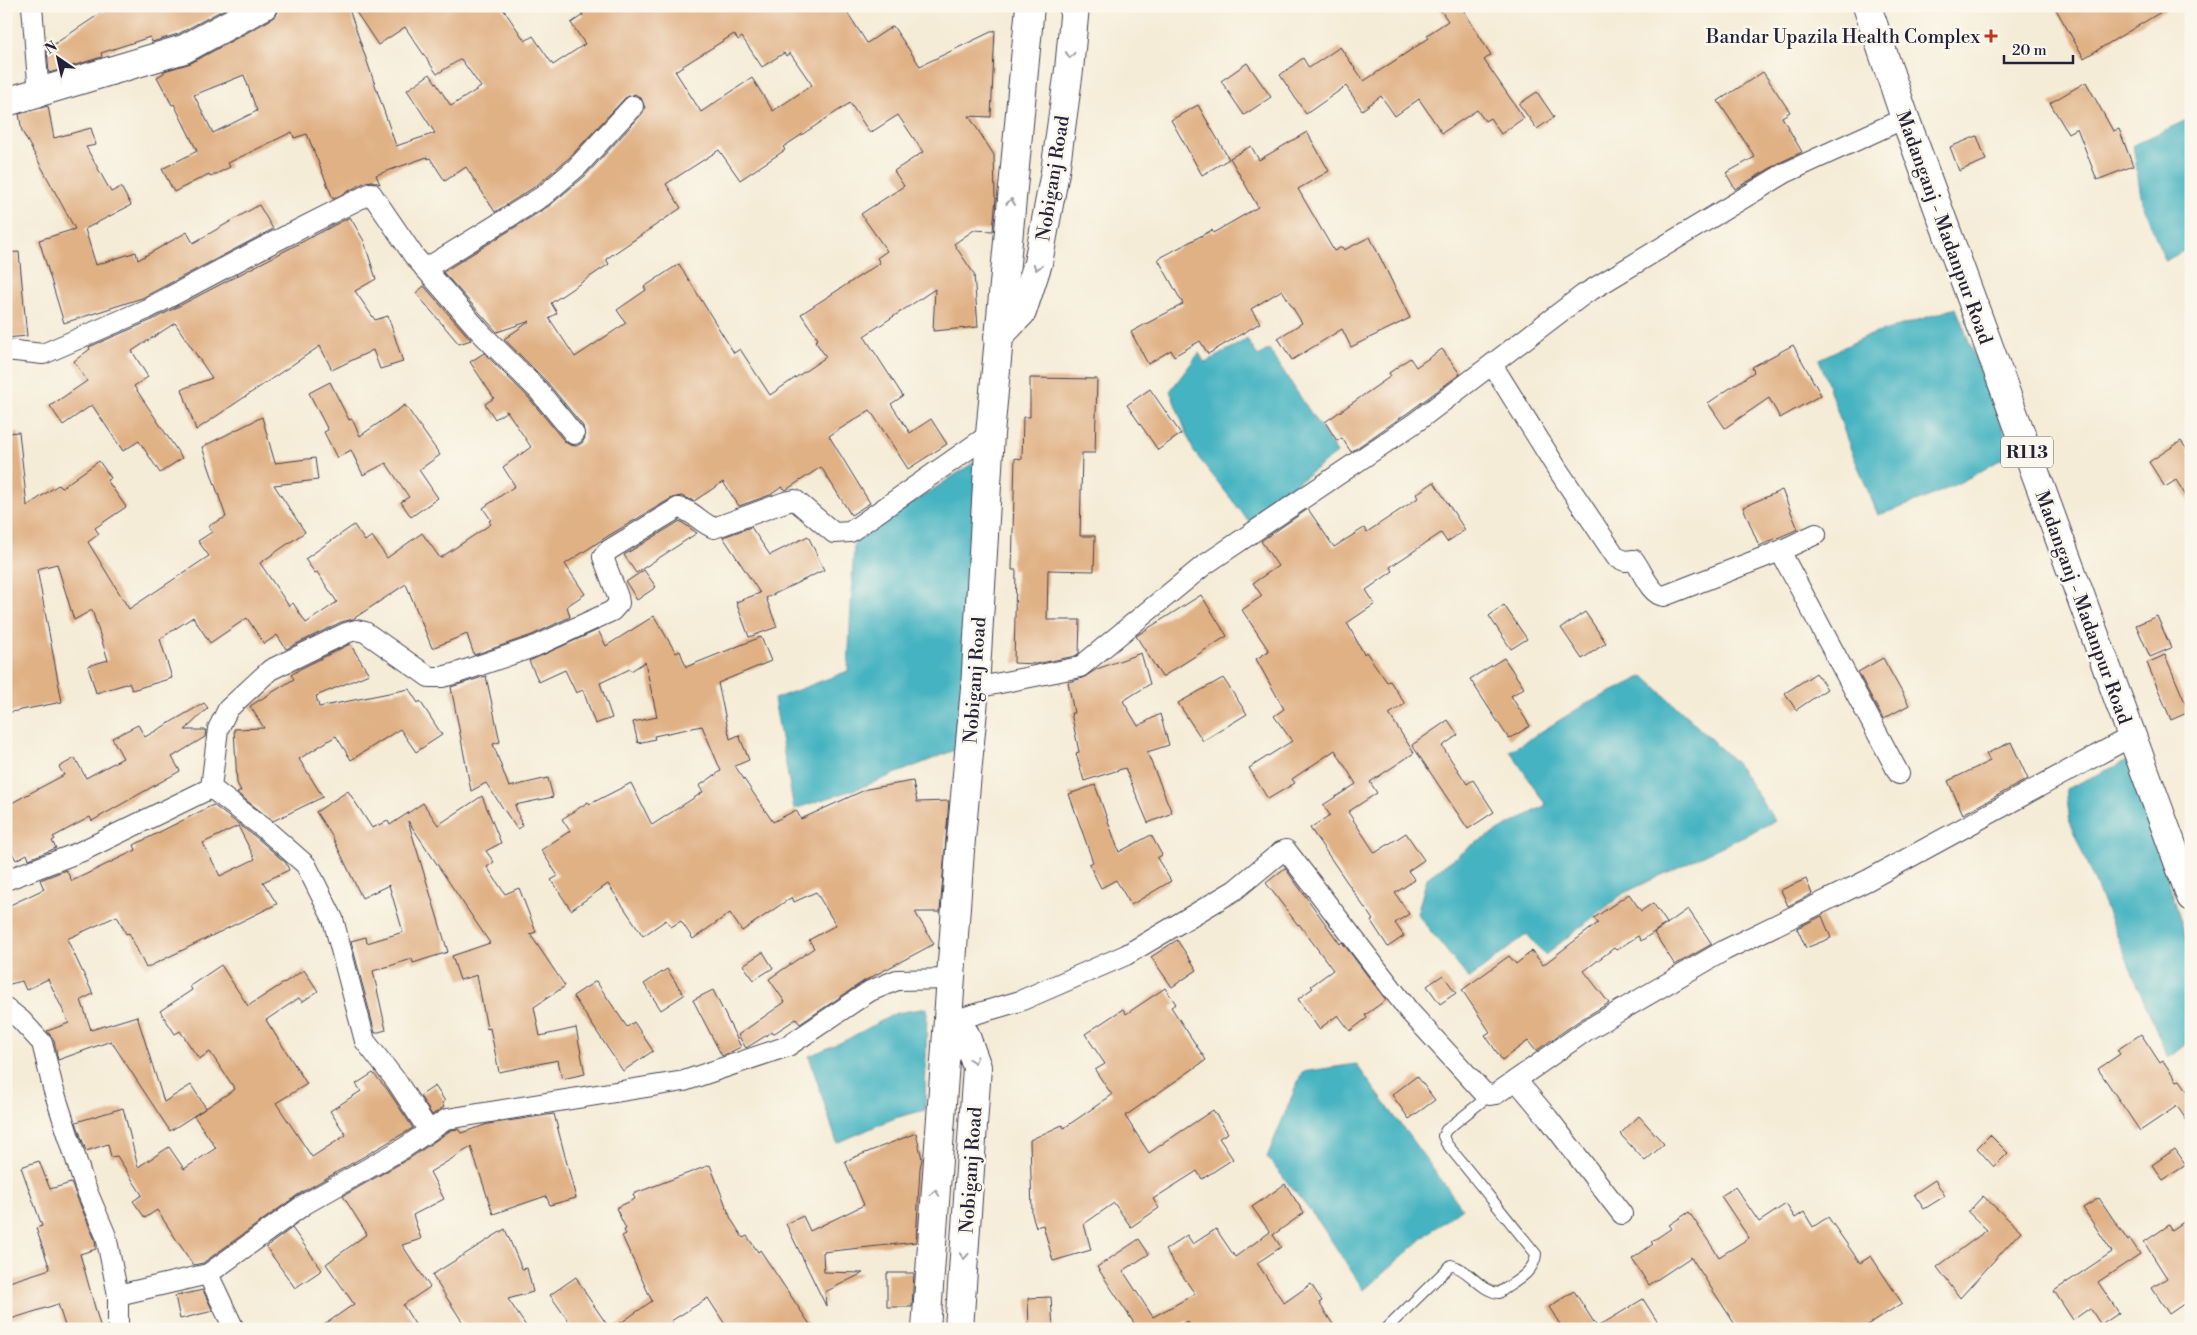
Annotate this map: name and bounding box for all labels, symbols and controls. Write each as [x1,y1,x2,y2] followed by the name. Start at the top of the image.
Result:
[1705,25,1980,49] place label: Bandar Upazila Health Complex
[1984,29,1998,43] marker: Bandar Upazila Health Complex
[32,32,82,82] north arrow
[2004,32,2073,64] scale bar
[42,37,61,59] text: N
[2012,41,2047,60] text: 20 m
[1065,51,1076,59] one-way arrow
[1891,107,1998,348] street label: Madanganj - Madanpur Road
[1031,114,1075,243] street label: Nobiganj Road
[1005,198,1016,206] one-way arrow
[1032,262,1042,271] one-way arrow
[2001,437,2053,468] road number: R113
[2030,487,2137,728] street label: Madanganj - Madanpur Road
[959,616,991,744] street label: Nobiganj Road
[969,1055,979,1064] one-way arrow
[955,1106,987,1234] street label: Nobiganj Road
[930,1189,941,1197] one-way arrow
[958,1253,969,1261] one-way arrow

